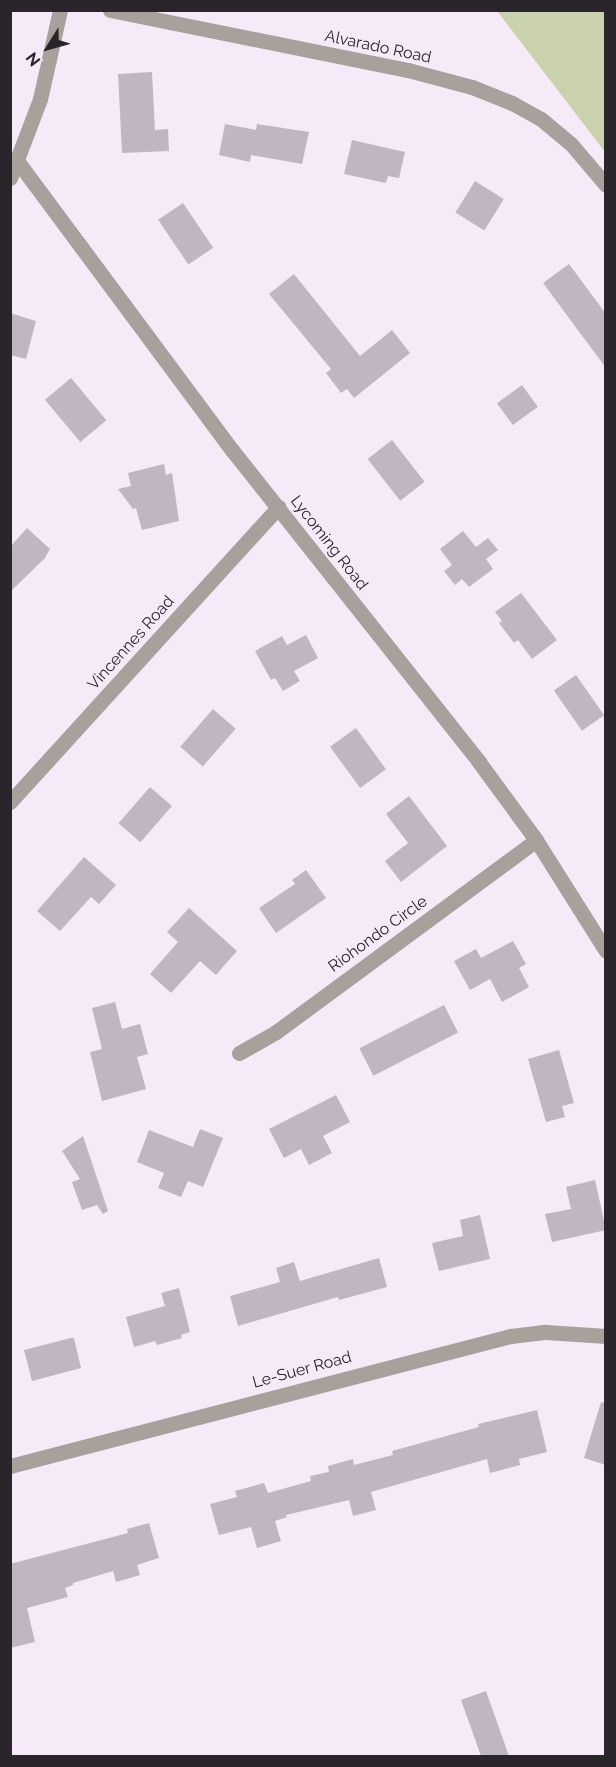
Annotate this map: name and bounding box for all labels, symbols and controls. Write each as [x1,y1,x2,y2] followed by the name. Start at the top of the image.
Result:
[18,18,78,78] north arrow
[323,26,433,68] street label: Alvarado Road
[22,49,44,70] text: N
[286,492,372,594] street label: Lycoming Road
[84,592,178,694] street label: Vincennes Road
[325,892,431,976] street label: Riohondo Circle
[250,1348,354,1392] street label: Le-Suer Road

